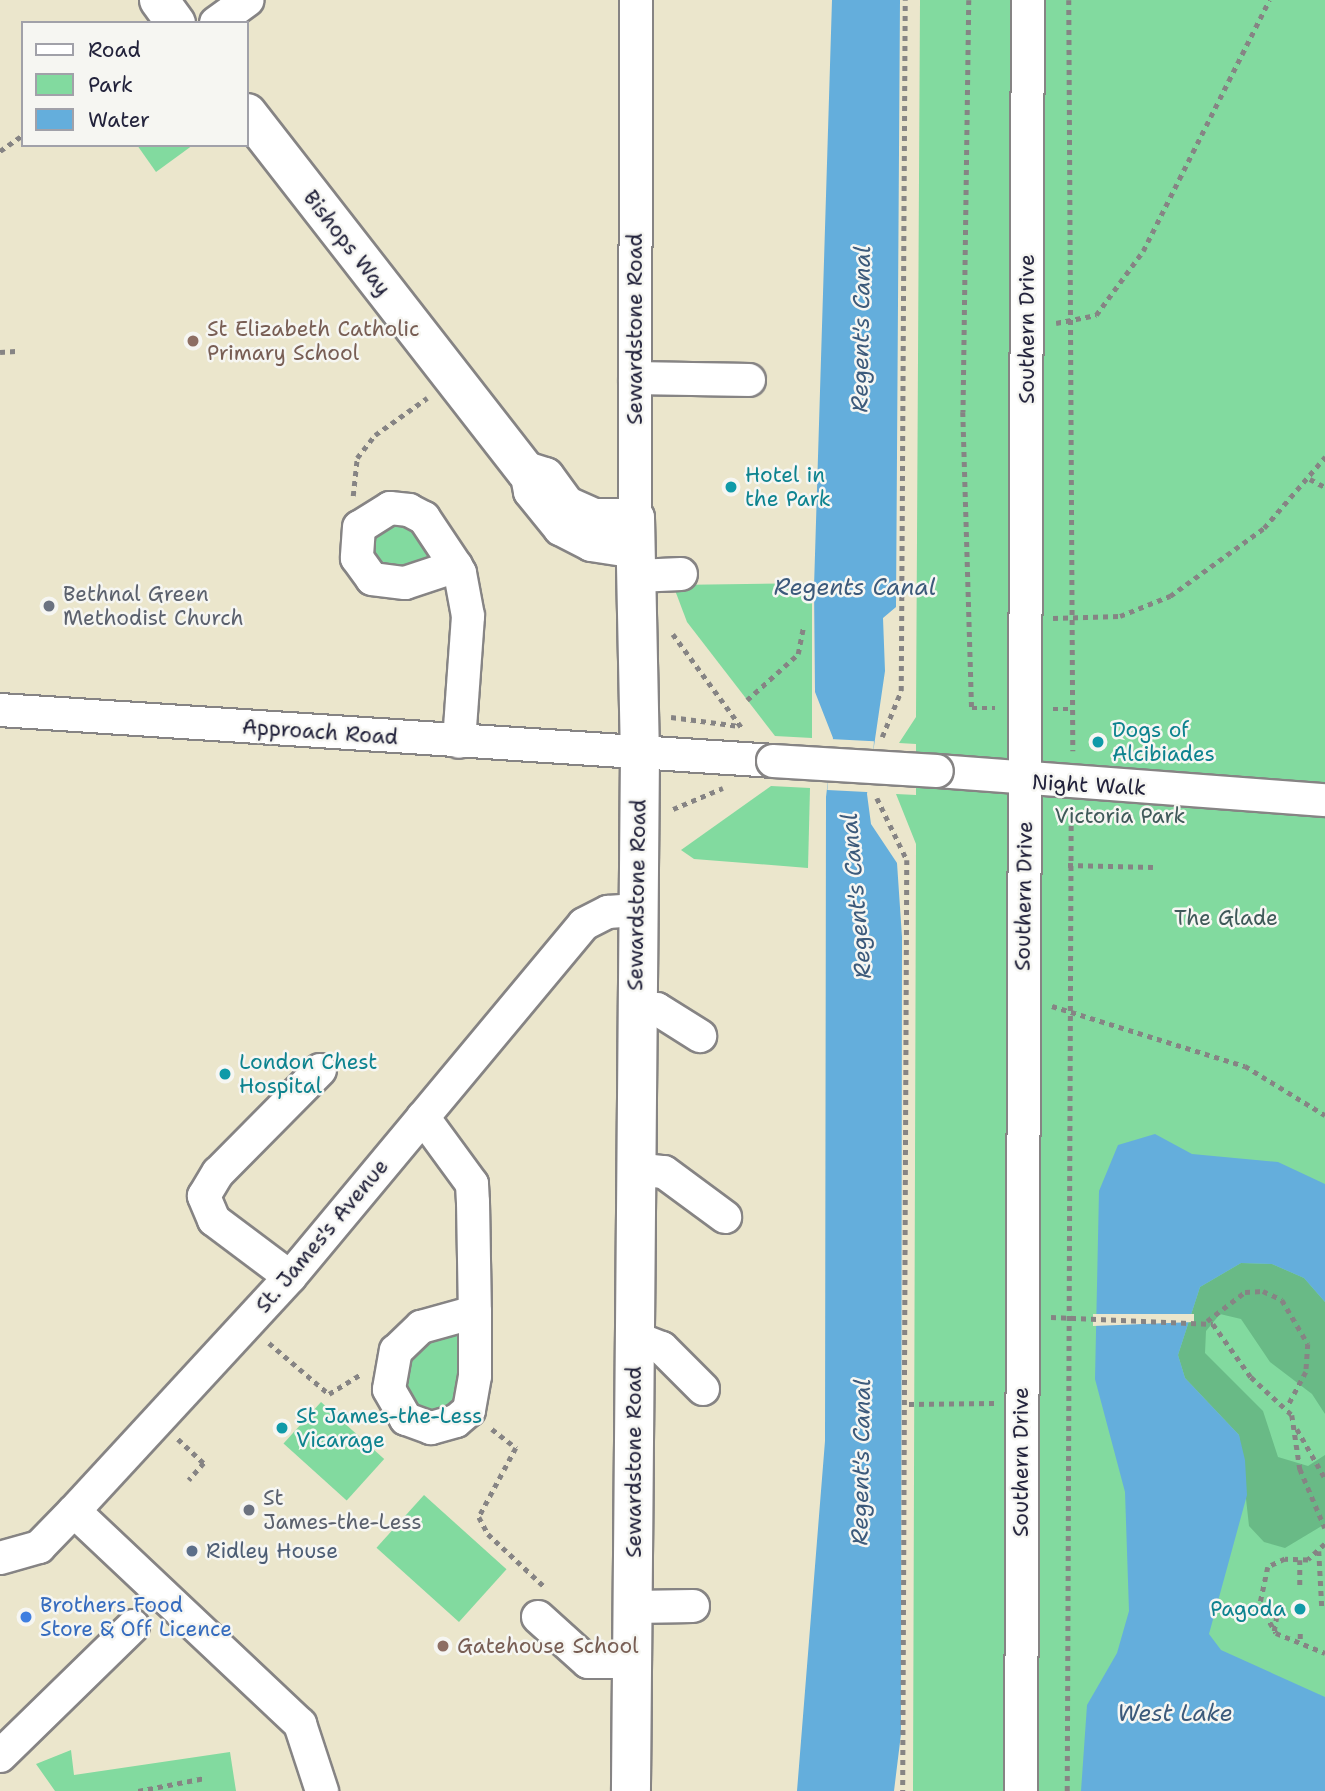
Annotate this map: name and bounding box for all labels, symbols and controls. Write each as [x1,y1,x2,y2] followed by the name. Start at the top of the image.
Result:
[21,21,248,147] legend
[88,36,141,64] text: Road
[88,71,133,99] text: Park
[88,106,150,134] text: Water
[298,185,396,301] street label: Bishops Way
[622,233,648,425] street label: Sewardstone Road
[846,245,876,413] water label: Regent's Canal
[1014,254,1040,404] street label: Southern Drive
[207,316,420,366] place label: St Elizabeth Catholic Primary School
[185,333,201,349] marker: St Elizabeth Catholic Primary School
[745,462,831,512] place label: Hotel in the Park
[723,479,739,495] marker: Hotel in the Park
[774,573,936,601] water label: Regents Canal
[63,581,244,631] place label: Bethnal Green Methodist Church
[41,598,57,614] marker: Bethnal Green Methodist Church
[241,714,399,750] street label: Approach Road
[1112,717,1215,767] place label: Dogs of Alcibiades
[1090,734,1106,750] marker: Dogs of Alcibiades
[1031,769,1147,801] street label: Night Walk
[623,799,651,991] street label: Sewardstone Road
[1055,803,1185,829] park label: Victoria Park
[835,812,877,980] water label: Regent's Canal
[1010,821,1038,971] street label: Southern Drive
[1174,905,1278,931] park label: The Glade
[239,1049,377,1099] place label: London Chest Hospital
[217,1066,233,1082] marker: London Chest Hospital
[250,1154,394,1318] street label: St. James's Avenue
[621,1366,647,1558] street label: Sewardstone Road
[846,1378,876,1546] water label: Regent's Canal
[1008,1387,1034,1537] street label: Southern Drive
[296,1403,482,1453] place label: St James-the-Less Vicarage
[274,1420,290,1436] marker: St James-the-Less Vicarage
[263,1485,422,1535] place label: St James-the-Less
[241,1502,257,1518] marker: St James-the-Less
[206,1538,338,1564] place label: Ridley House
[184,1543,200,1559] marker: Ridley House
[40,1592,232,1642] place label: Brothers Food Store & Off Licence
[1210,1596,1286,1622] place label: Pagoda
[1292,1601,1308,1617] marker: Pagoda
[18,1609,34,1625] marker: Brothers Food Store & Off Licence
[457,1633,638,1659] place label: Gatehouse School
[435,1638,451,1654] marker: Gatehouse School
[1117,1699,1233,1727] water label: West Lake

